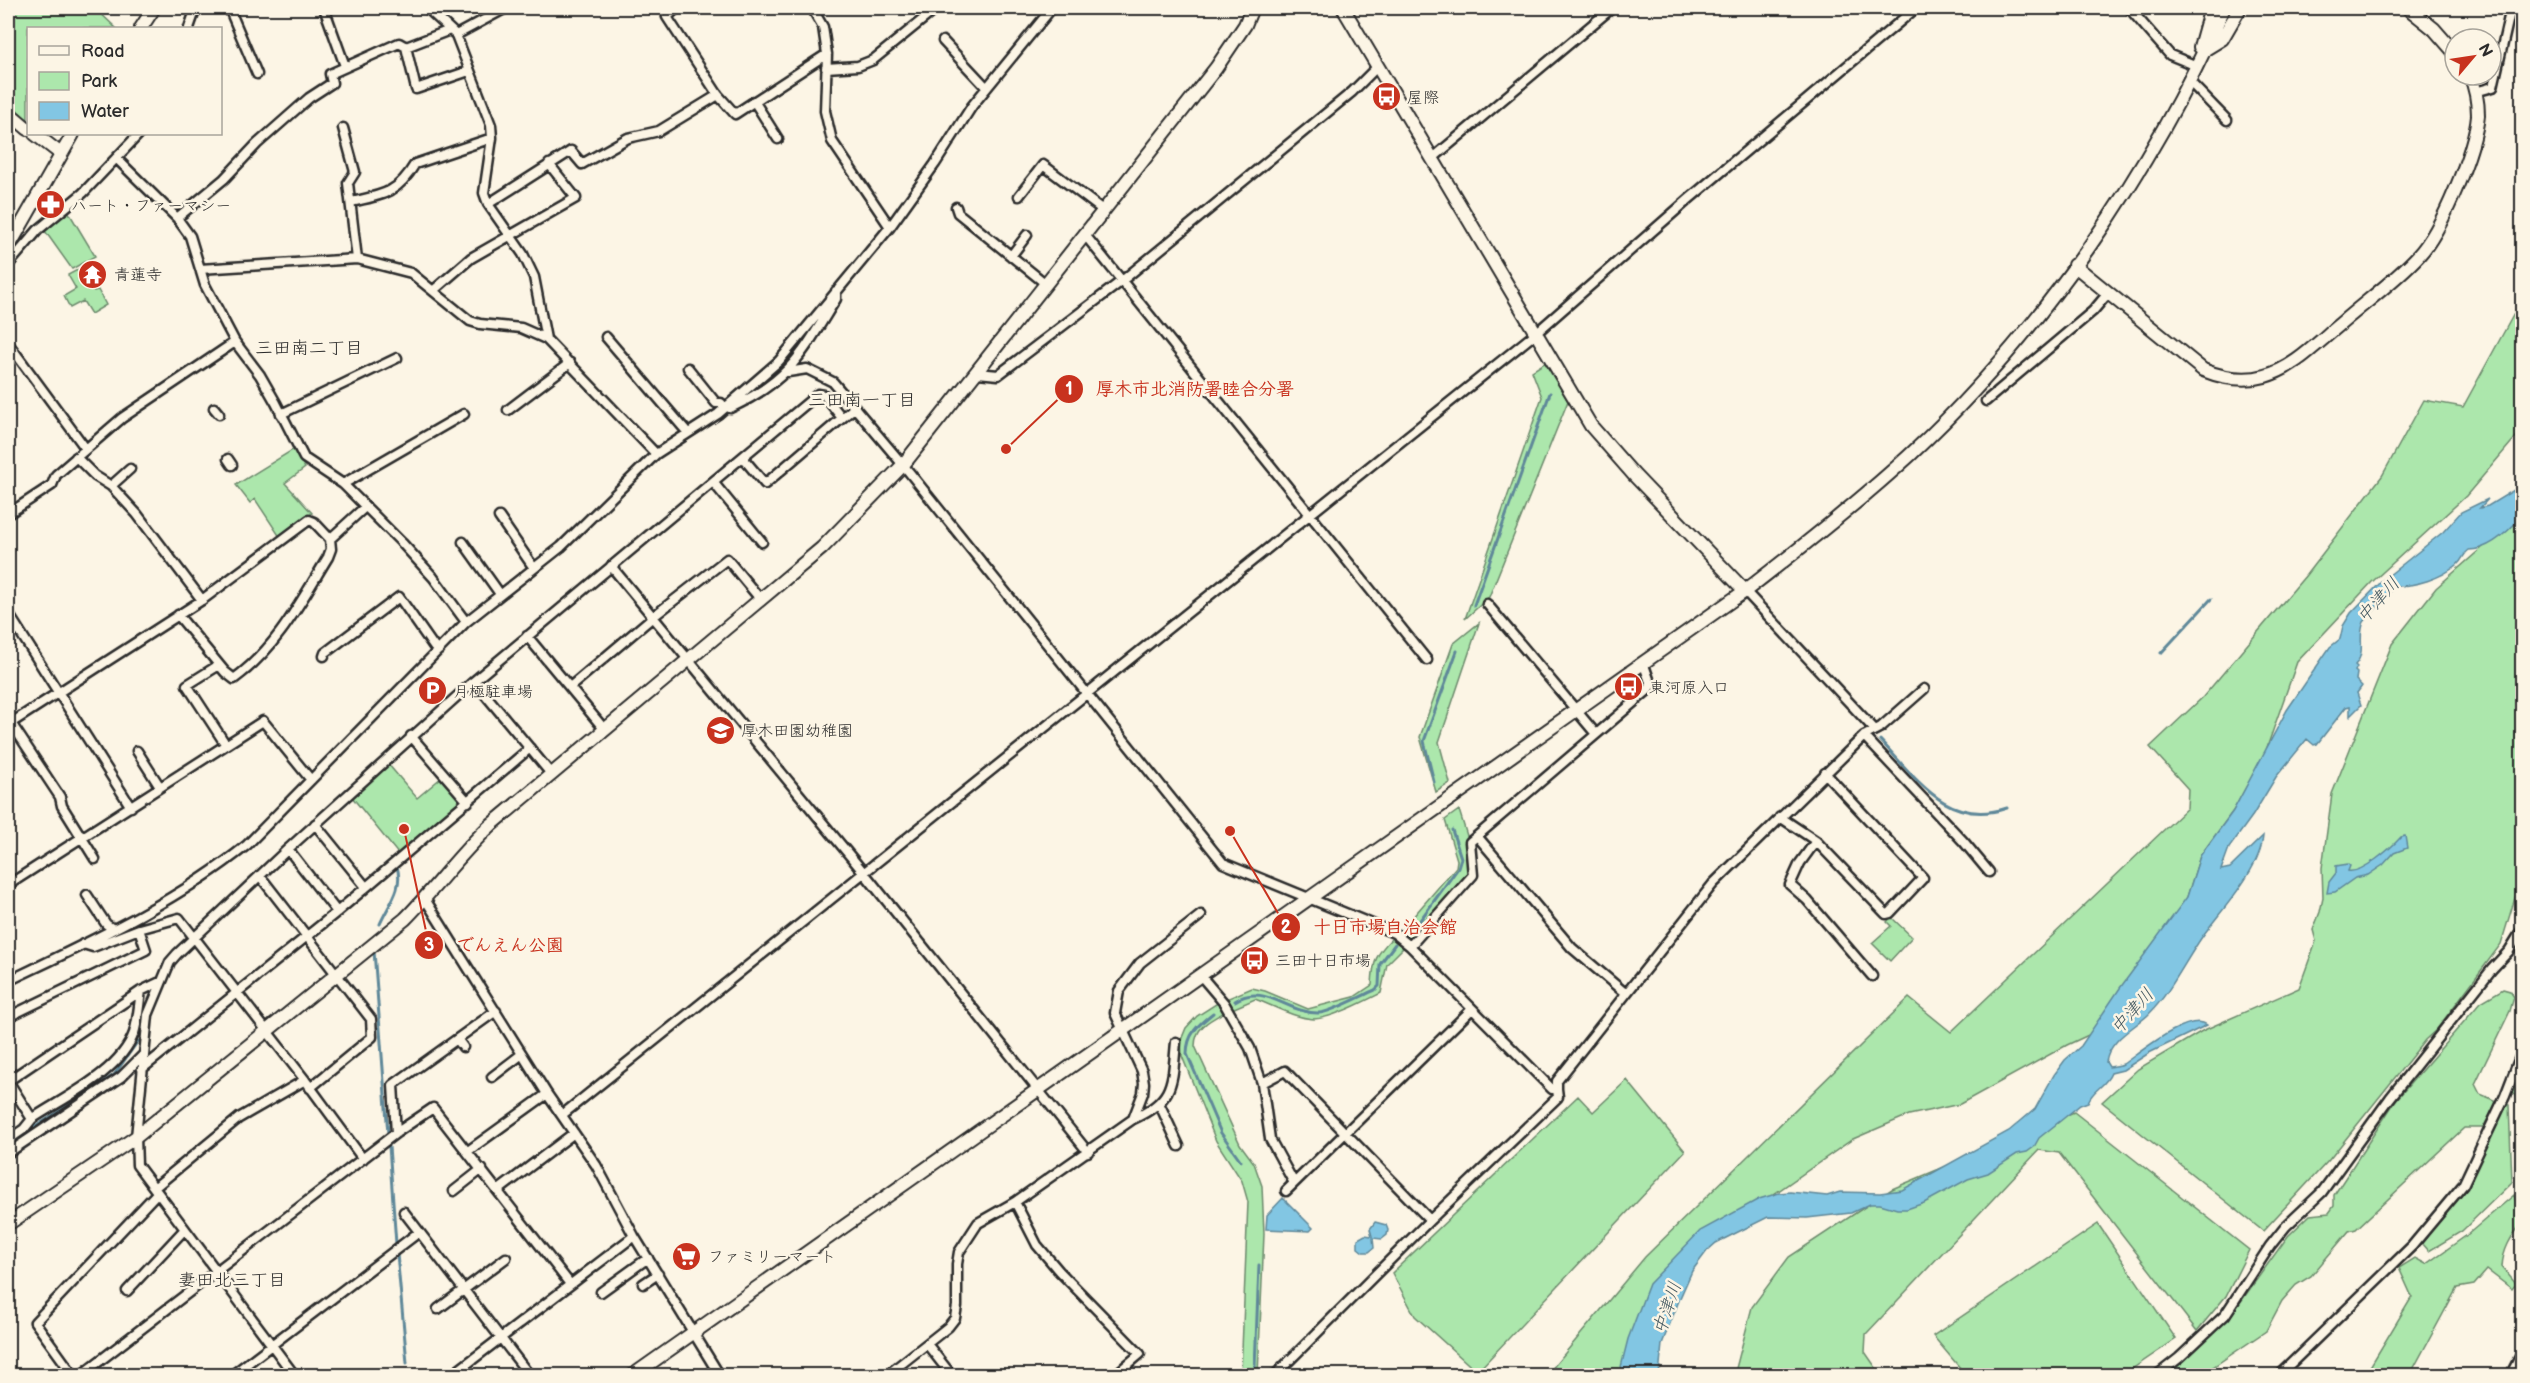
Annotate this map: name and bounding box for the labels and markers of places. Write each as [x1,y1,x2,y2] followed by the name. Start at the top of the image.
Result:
[1370,81,1402,113] bus stop icon: 屋際
[1407,89,1439,108] place label: 屋際
[34,189,66,221] pharmacy icon: ハート・ファーマシー
[71,197,231,216] place label: ハート・ファーマシー
[77,258,109,290] temple icon: 青蓮寺
[114,266,162,285] place label: 青蓮寺
[1054,371,1306,407] callout: 厚木市北消防署睦合分署
[1612,671,1644,703] bus stop icon: 東河原入口
[416,675,448,707] parking icon: 月極駐車場
[1649,679,1729,698] place label: 東河原入口
[453,683,533,702] place label: 月極駐車場
[704,714,736,746] school or university icon: 厚木田園幼稚園
[741,722,853,741] place label: 厚木田園幼稚園
[1271,909,1469,945] callout: 十日市場自治会館
[414,927,576,963] callout: でんえん公園
[1238,944,1270,976] bus stop icon: 三田十日市場
[1275,952,1371,971] place label: 三田十日市場
[671,1240,703,1272] supermarket icon: ファミリーマート
[708,1248,836,1267] place label: ファミリーマート

